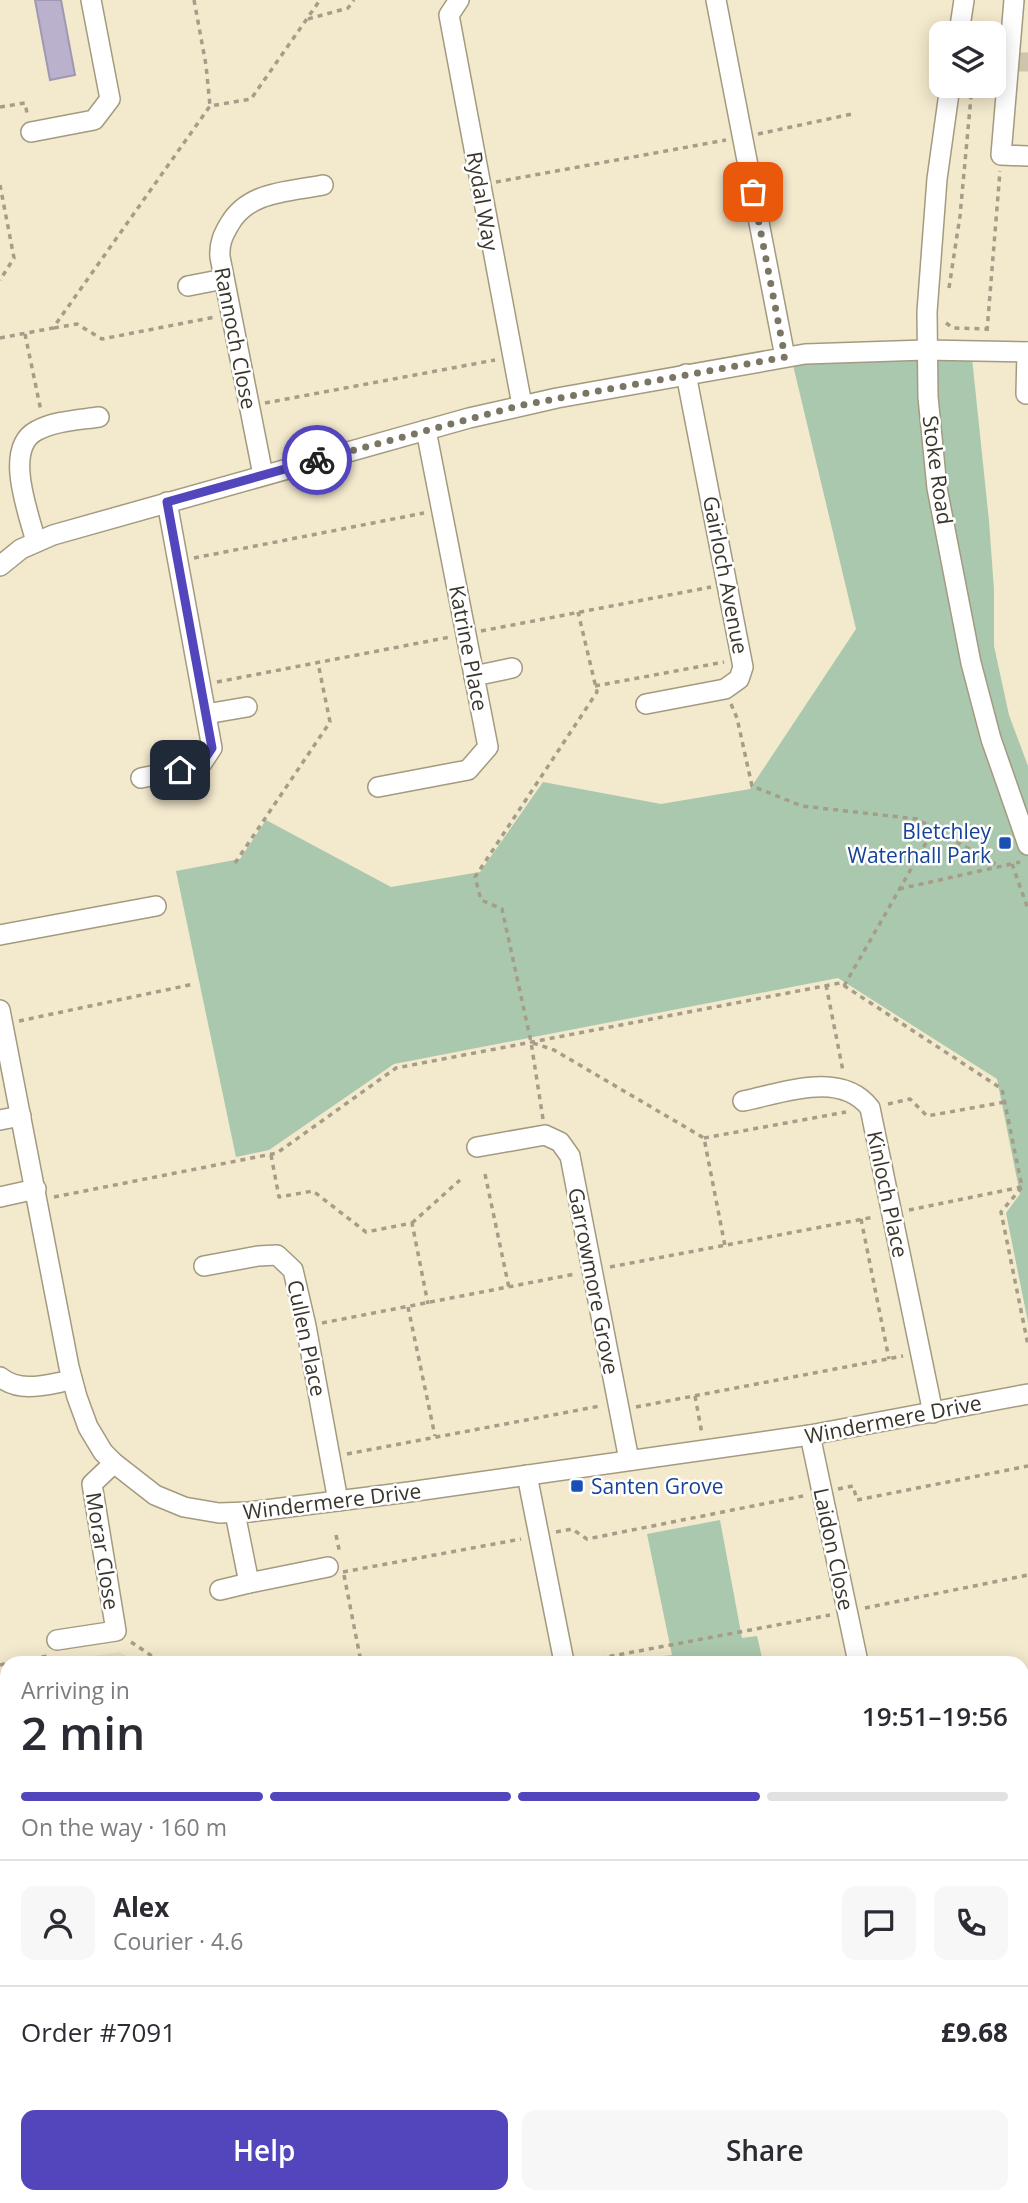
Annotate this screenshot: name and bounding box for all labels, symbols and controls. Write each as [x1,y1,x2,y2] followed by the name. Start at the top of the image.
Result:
[929,21,1006,98] map controls
[929,21,1006,98] button: layers
[461,149,506,253] street label: Rydal Way
[723,162,783,222] pin
[734,173,772,211] icon: bag
[208,264,264,412] street label: Rannoch Close
[916,414,960,526] street label: Stoke Road
[282,425,352,495] courier
[298,441,336,479] icon: bike
[697,494,755,656] street label: Gairloch Avenue
[443,583,495,713] street label: Katrine Place
[150,740,210,800] pin
[161,751,199,789] icon: home
[848,817,991,869] place label: Bletchley Waterhall Park
[997,835,1013,851] marker: Bletchley Waterhall Park
[861,1128,915,1260] street label: Kinloch Place
[562,1185,626,1377] street label: Garrowmore Grove
[281,1277,333,1399] street label: Cullen Place
[802,1388,984,1450] street label: Windermere Drive
[591,1472,723,1500] place label: Santen Grove
[241,1476,423,1526] street label: Windermere Drive
[569,1478,585,1494] marker: Santen Grove
[807,1485,861,1613] street label: Laidon Close
[80,1490,126,1612] street label: Morar Close
[21,1674,130,1706] text: Arriving in
[862,1698,1008,1734] text: 19:51–19:56
[21,1701,145,1763] text: 2 min
[21,1811,227,1843] text: On the way · 160 m
[21,1886,95,1960] button: person
[842,1886,916,1960] button: chat
[934,1886,1008,1960] button: phone
[113,1889,169,1925] text: Alex
[113,1925,243,1957] text: Courier · 4.6
[21,2014,176,2050] text: Order #7091
[941,2014,1008,2050] text: £9.68
[21,2110,508,2190] button: Help
[522,2110,1008,2190] button: Share

